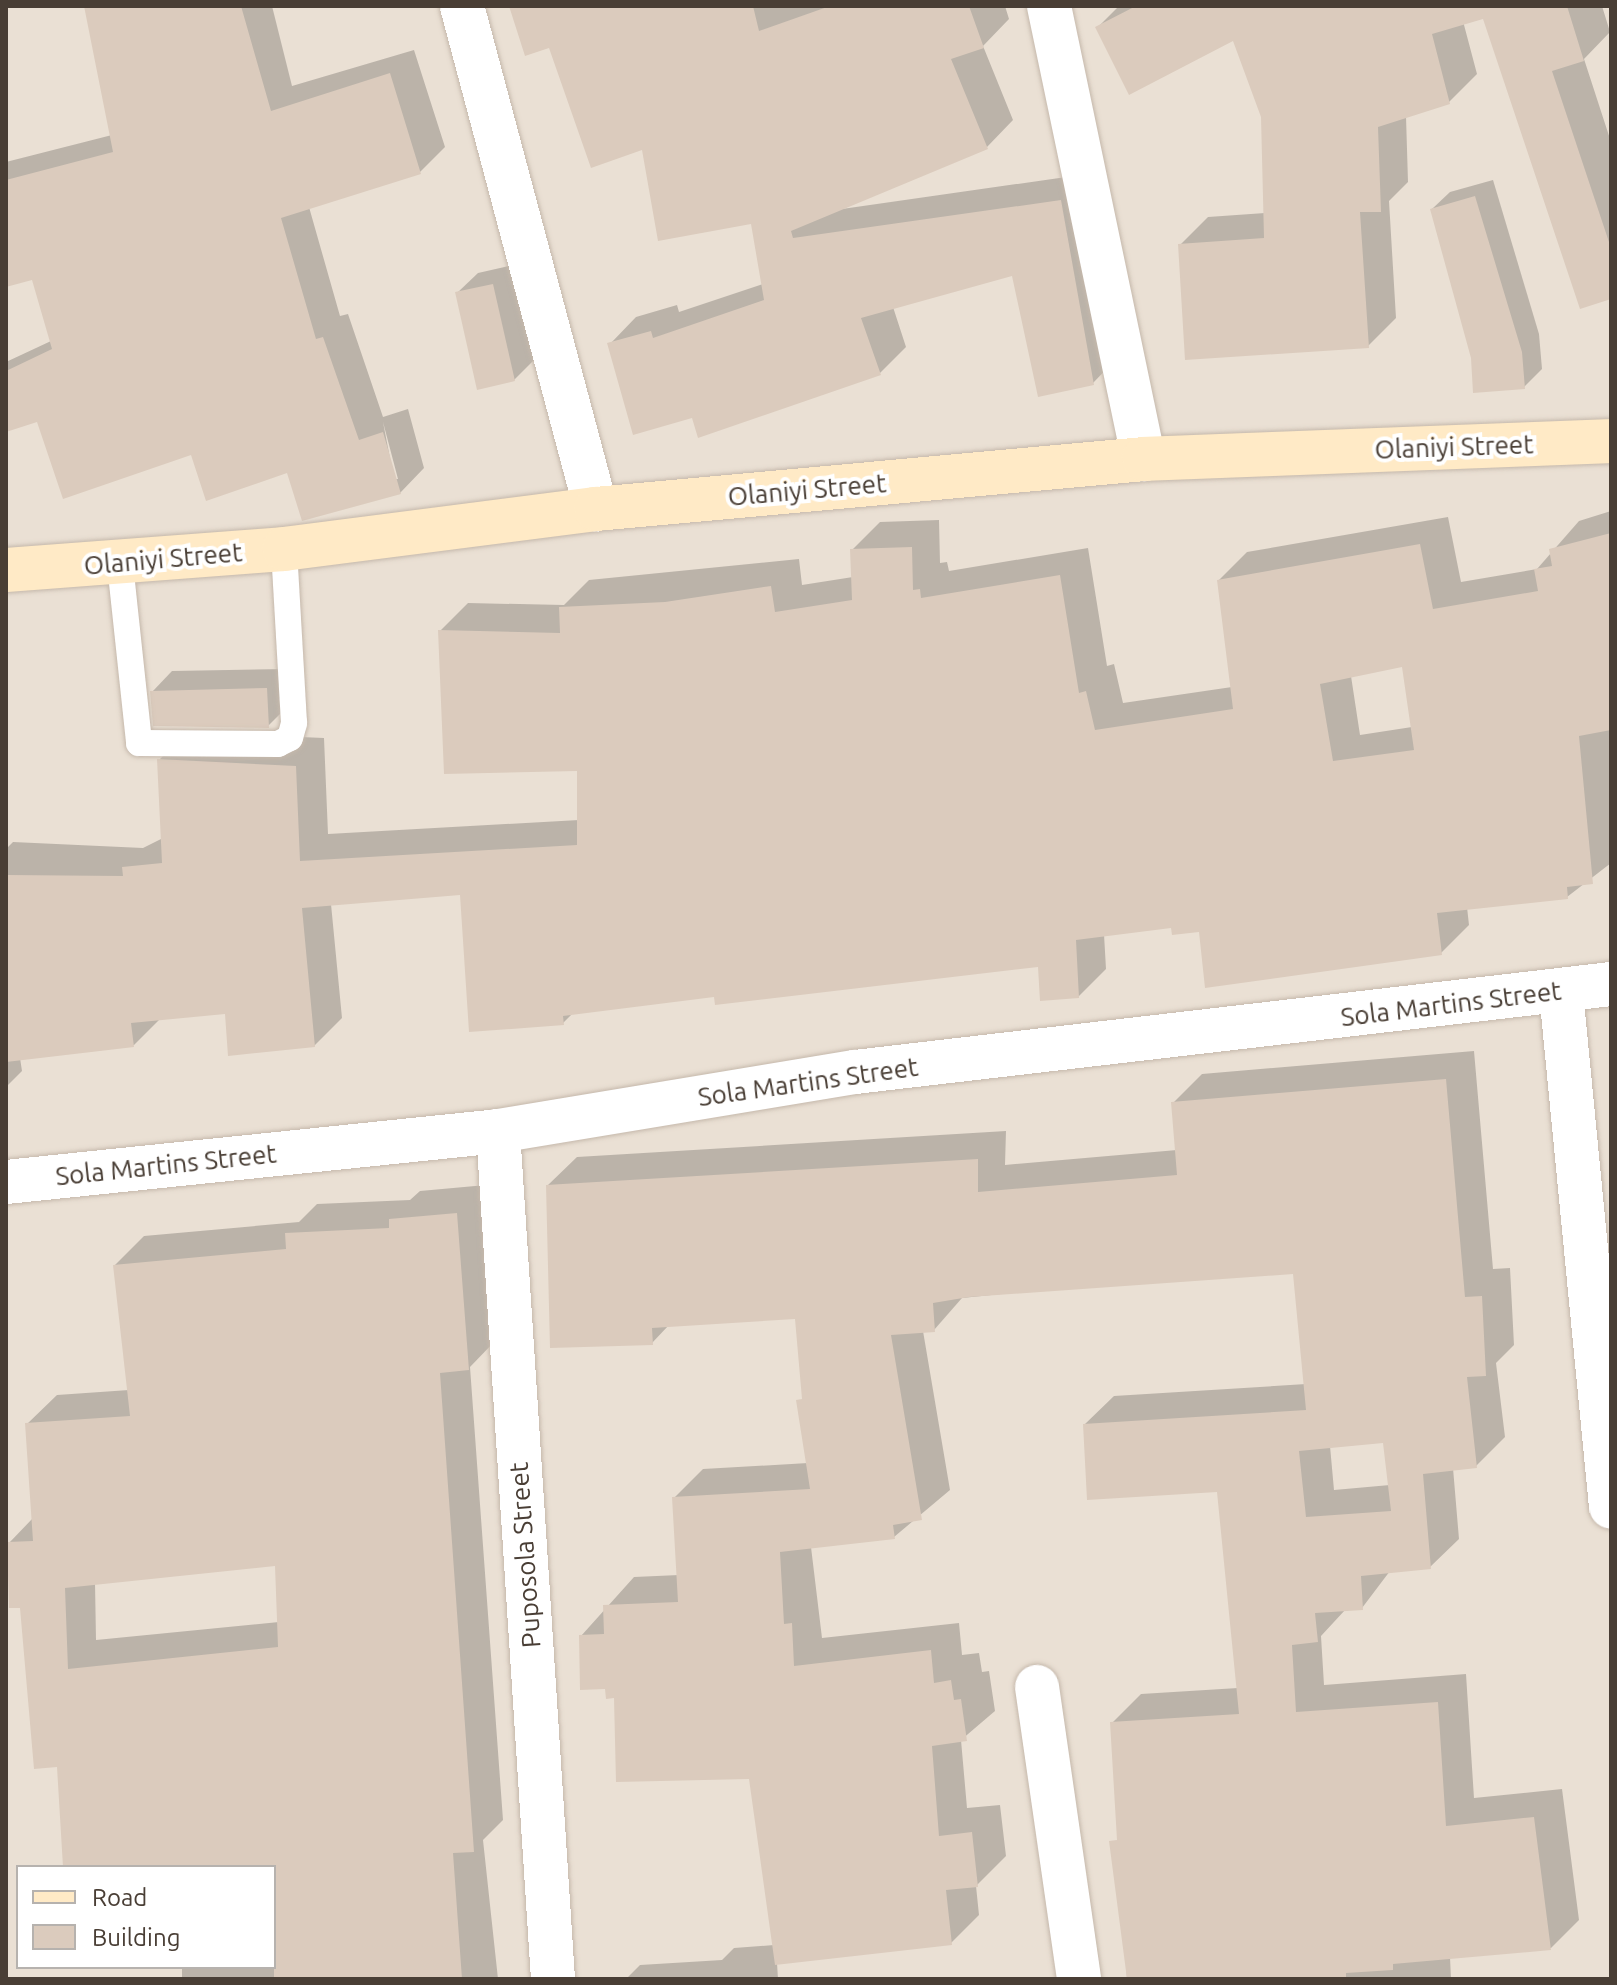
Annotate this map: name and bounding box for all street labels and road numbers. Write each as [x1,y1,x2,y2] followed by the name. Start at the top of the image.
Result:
[1374,429,1534,465] street label: Olaniyi Street
[726,468,888,512] street label: Olaniyi Street
[82,537,244,581] street label: Olaniyi Street
[1339,975,1563,1033] street label: Sola Martins Street
[696,1051,920,1113] street label: Sola Martins Street
[54,1138,278,1192] street label: Sola Martins Street
[503,1461,547,1649] street label: Puposola Street

